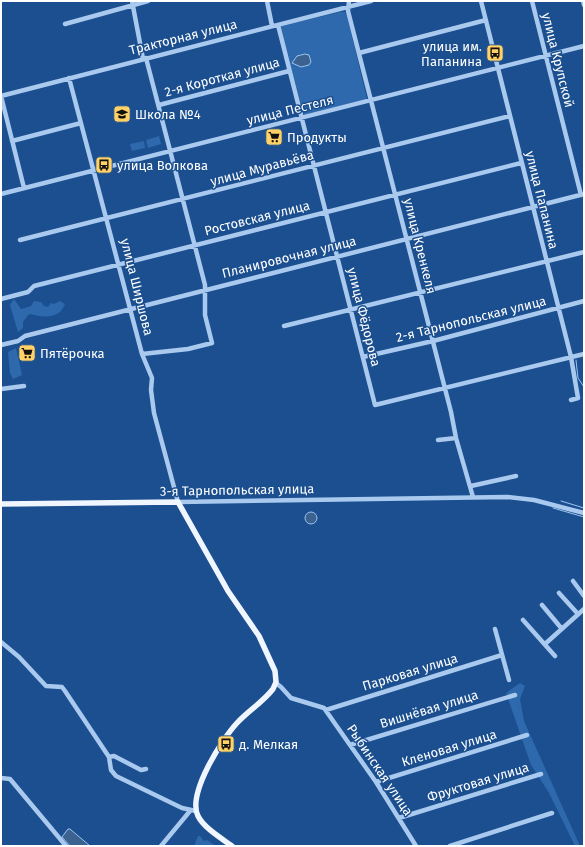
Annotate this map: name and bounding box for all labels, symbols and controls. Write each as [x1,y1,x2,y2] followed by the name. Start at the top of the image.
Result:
[539,11,577,109] street label: улица Крупской
[128,16,238,58] street label: Тракторная улица
[421,39,482,69] place label: улица им. Папанина
[485,43,505,63] bus stop icon: улица им. Папанина
[163,54,281,100] street label: 2-я Короткая улица
[245,92,335,128] street label: улица Пестеля
[112,104,132,124] school or university icon: Школа №4
[135,107,201,122] place label: Школа №4
[264,127,284,147] supermarket icon: Продукты
[287,130,347,145] place label: Продукты
[209,147,315,189] street label: улица Муравьёва
[523,149,561,251] street label: улица Папанина
[94,155,114,175] bus stop icon: улица Волкова
[117,158,208,173] place label: улица Волкова
[401,197,439,295] street label: улица Кренкеля
[203,198,311,238] street label: Ростовская улица
[220,233,358,281] street label: Планировочная улица
[118,237,156,337] street label: улица Ширшова
[344,266,384,368] street label: улица Фёдорова
[394,293,548,345] street label: 2-я Тарнопольская улица
[17,343,37,363] supermarket icon: Пятёрочка
[40,346,105,361] place label: Пятёрочка
[160,481,314,499] street label: 3-я Тарнопольская улица
[361,650,459,694] street label: Парковая улица
[378,687,480,731] street label: Вишнёвая улица
[344,722,416,818] street label: Рыбинская улица
[400,726,498,770] street label: Кленовая улица
[216,734,236,754] bus stop icon: д. Мелкая
[239,737,298,752] place label: д. Мелкая
[425,759,531,805] street label: Фруктовая улица

